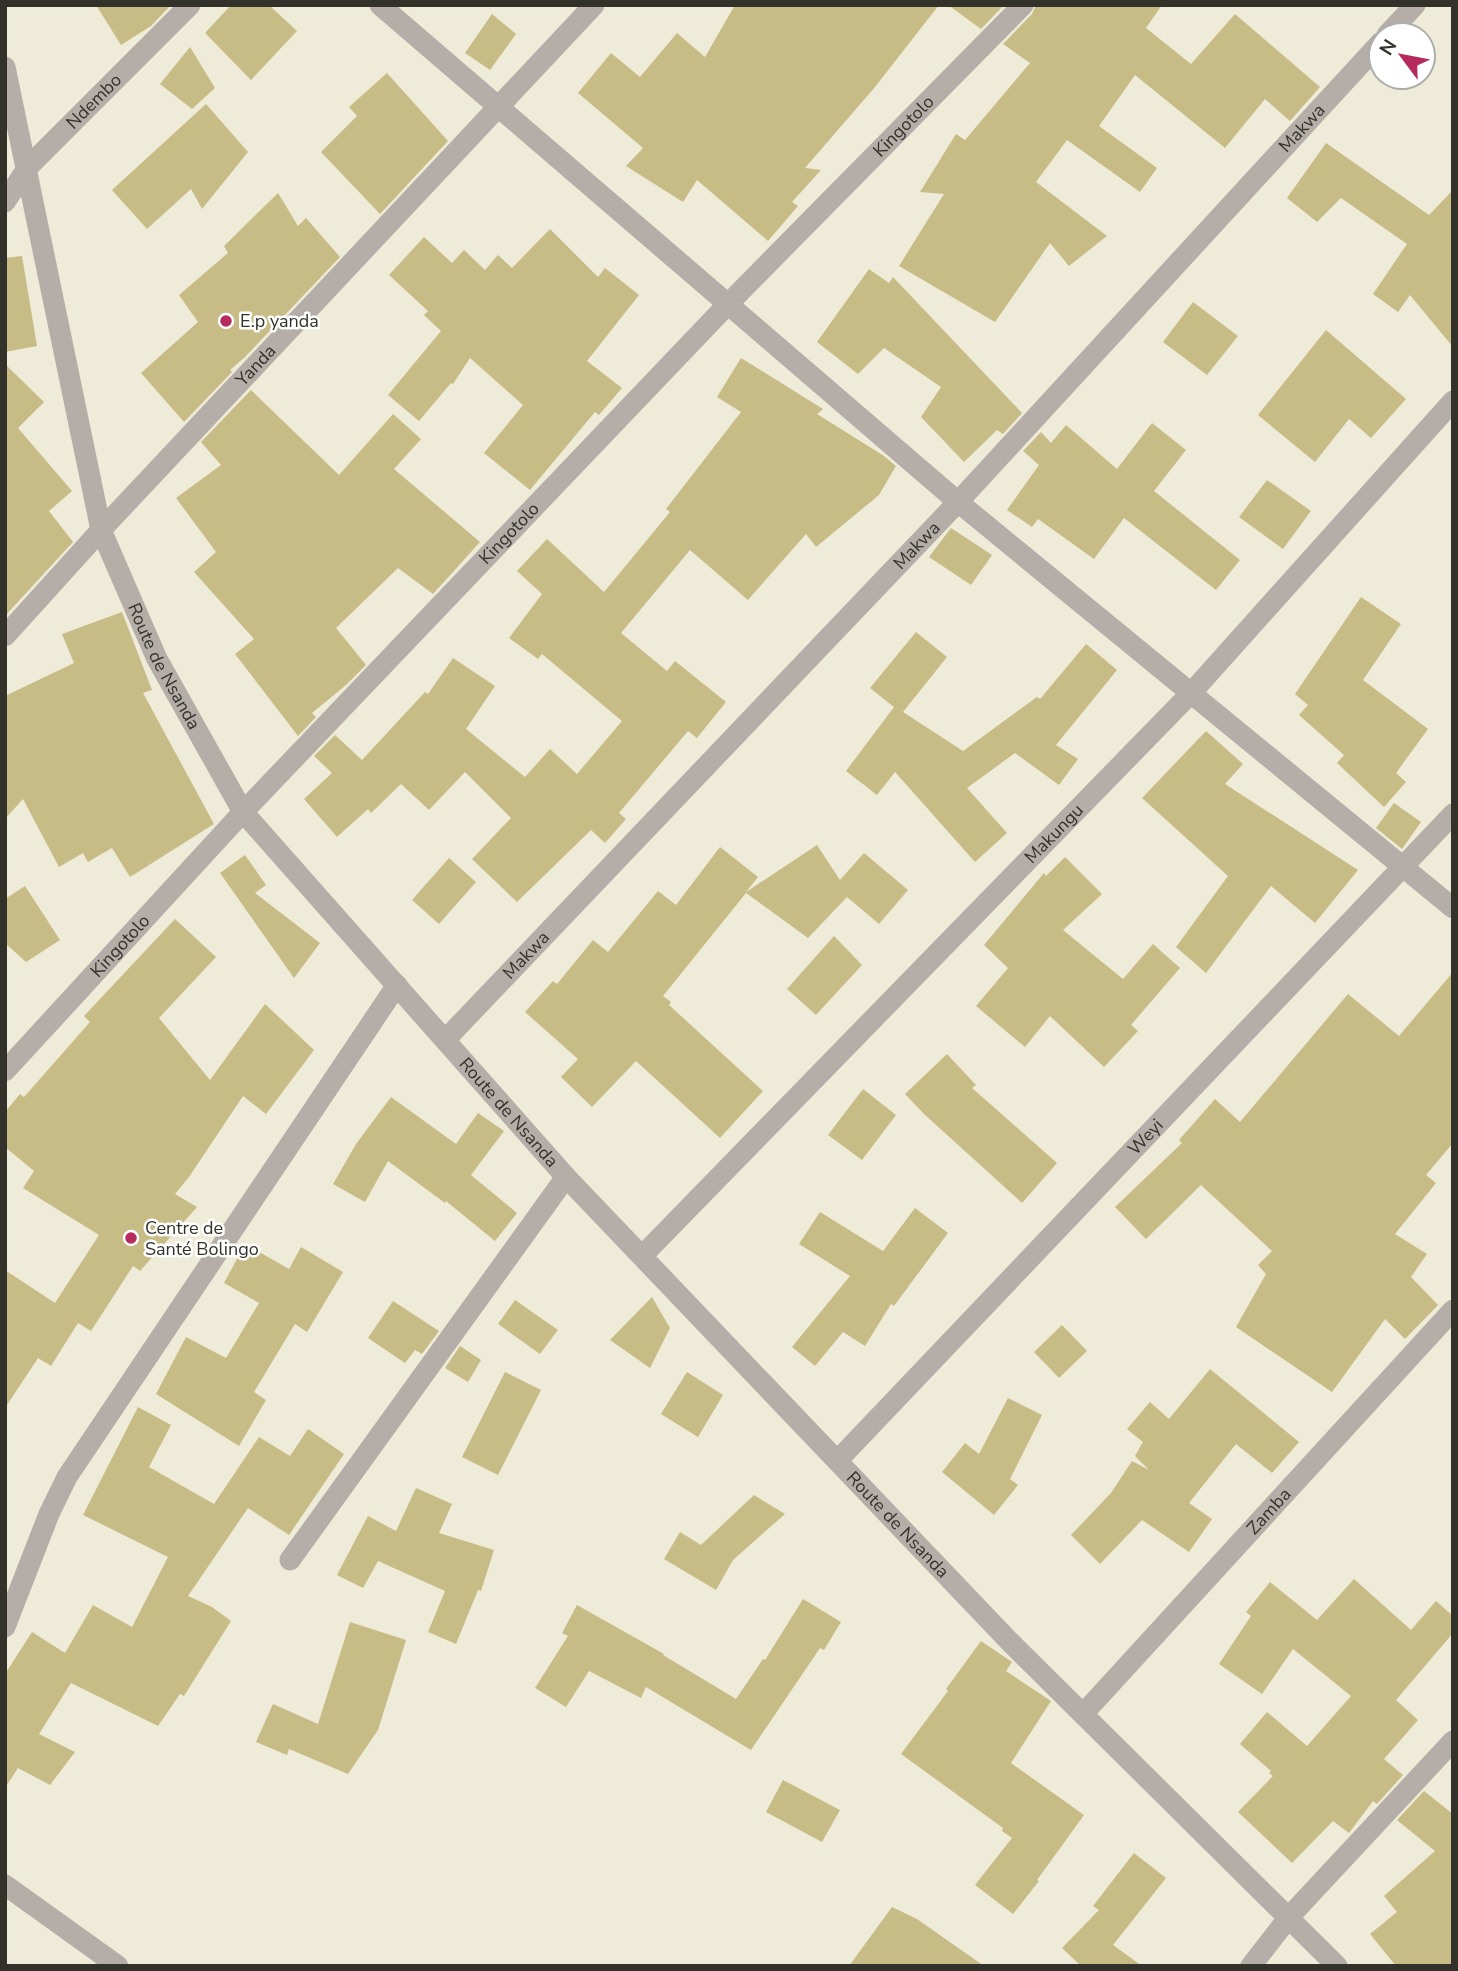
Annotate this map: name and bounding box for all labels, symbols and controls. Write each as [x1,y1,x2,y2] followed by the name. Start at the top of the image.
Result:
[1367,21,1437,91] north arrow
[1374,35,1403,60] text: N
[61,68,127,134] street label: Ndembo
[868,90,939,162] street label: Kingotolo
[1273,99,1330,158] street label: Makwa
[240,309,319,333] place label: E.p yanda
[218,313,234,329] marker: E.p yanda
[229,339,281,392] street label: Yanda
[474,497,545,570] street label: Kingotolo
[888,516,945,575] street label: Makwa
[122,599,206,734] street label: Route de Nsanda
[1019,798,1089,869] street label: Makungu
[85,909,155,983] street label: Kingotolo
[497,926,555,984] street label: Makwa
[454,1052,564,1172] street label: Route de Nsanda
[1122,1114,1169,1160] street label: Weyi
[145,1216,259,1261] place label: Centre de Santé Bolingo
[123,1230,139,1246] marker: Centre de Santé Bolingo
[841,1466,955,1583] street label: Route de Nsanda
[1241,1483,1296,1540] street label: Zamba

